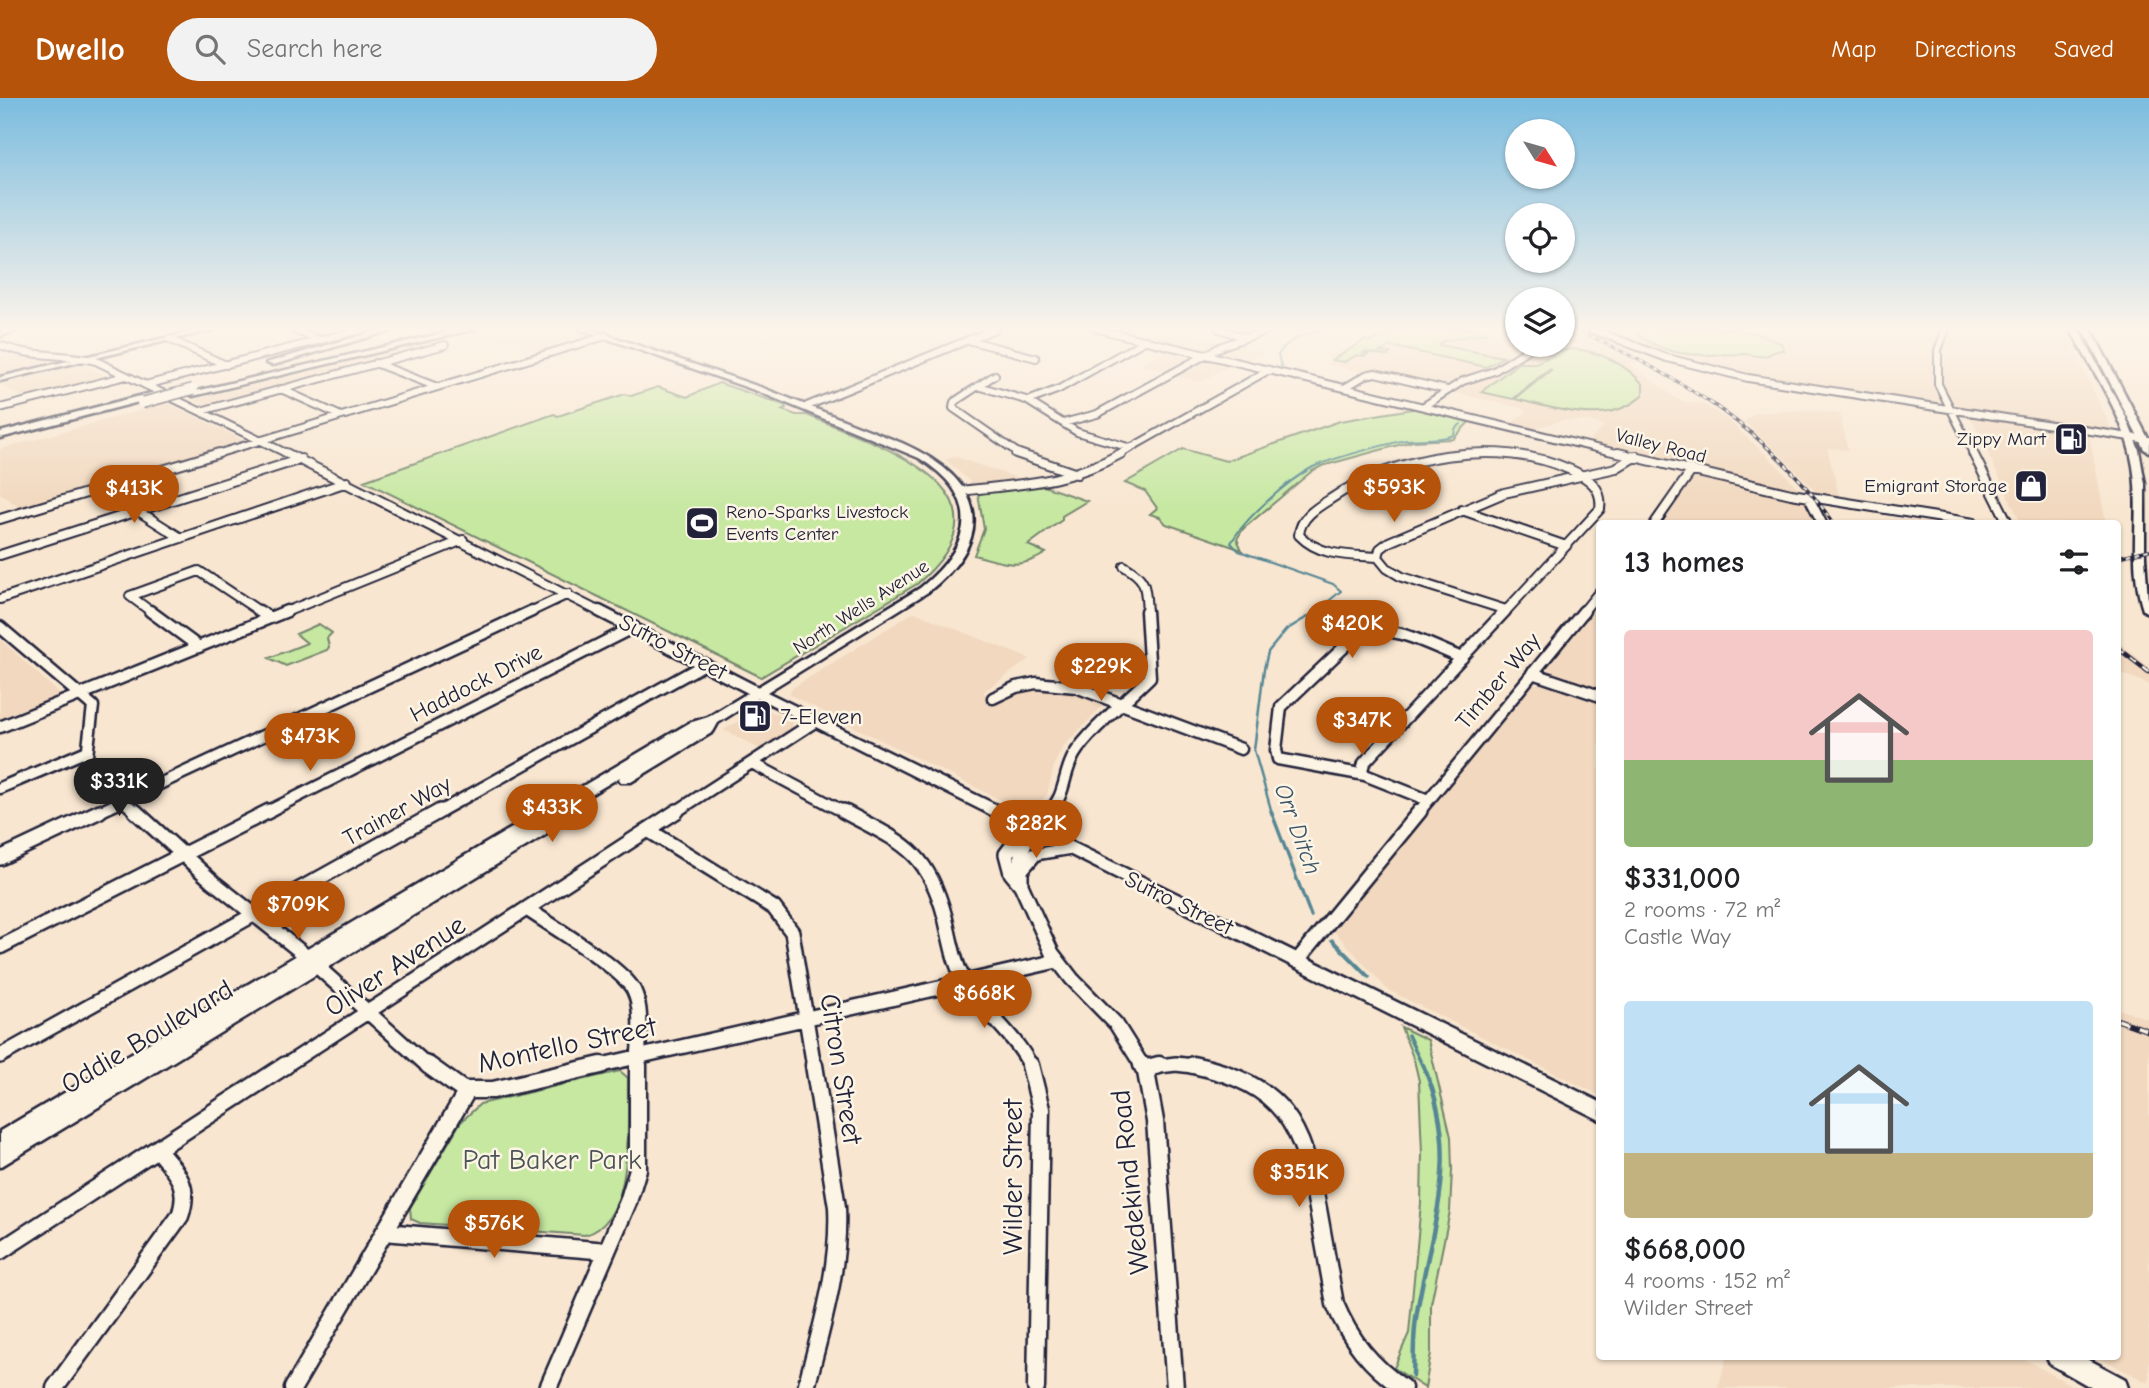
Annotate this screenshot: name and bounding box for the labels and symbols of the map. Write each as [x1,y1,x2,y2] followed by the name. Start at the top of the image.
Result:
[1505,119,1575,189] north arrow
[2052,420,2090,458] fuel station icon: Zippy Mart
[1613,424,1709,468] street label: Valley Road
[1957,428,2047,450] place label: Zippy Mart
[1345,464,1443,524] pin: $593K
[85,466,183,525] pin: $413K
[2012,467,2050,505] shop icon: Emigrant Storage
[1864,475,2007,497] place label: Emigrant Storage
[726,501,909,545] place label: Reno-Sparks Livestock Events Center
[683,504,721,542] sports icon: Reno-Sparks Livestock Events Center
[789,555,933,659] street label: North Wells Avenue
[1303,601,1401,660] pin: $420K
[615,608,733,686] street label: Sutro Street
[1450,627,1547,735] street label: Timber Way
[406,638,546,728] street label: Haddock Drive
[1052,644,1150,703] pin: $229K
[736,697,774,735] fuel station icon: 7-Eleven
[1313,698,1411,757] pin: $347K
[780,703,862,730] place label: 7-Eleven
[261,714,359,773] pin: $473K
[70,758,168,818] pin: $331K
[338,770,456,852] street label: Trainer Way
[1269,780,1327,878] water label: Orr Ditch
[503,784,601,844] pin: $433K
[987,800,1085,860] pin: $282K
[1120,865,1239,941] street label: Sutro Street
[249,882,347,941] pin: $709K
[319,909,471,1023] street label: Oliver Avenue
[935,970,1033,1030] pin: $668K
[55,973,239,1101] street label: Oddie Boulevard
[813,991,869,1148] street label: Citron Street
[475,1010,660,1080] street label: Montello Street
[1104,1088,1156,1276] street label: Wedekind Road
[997,1098,1029,1255] street label: Wilder Street
[462,1144,642,1176] park label: Pat Baker Park
[1250,1150,1348,1209] pin: $351K
[445,1200,543,1260] pin: $576K

